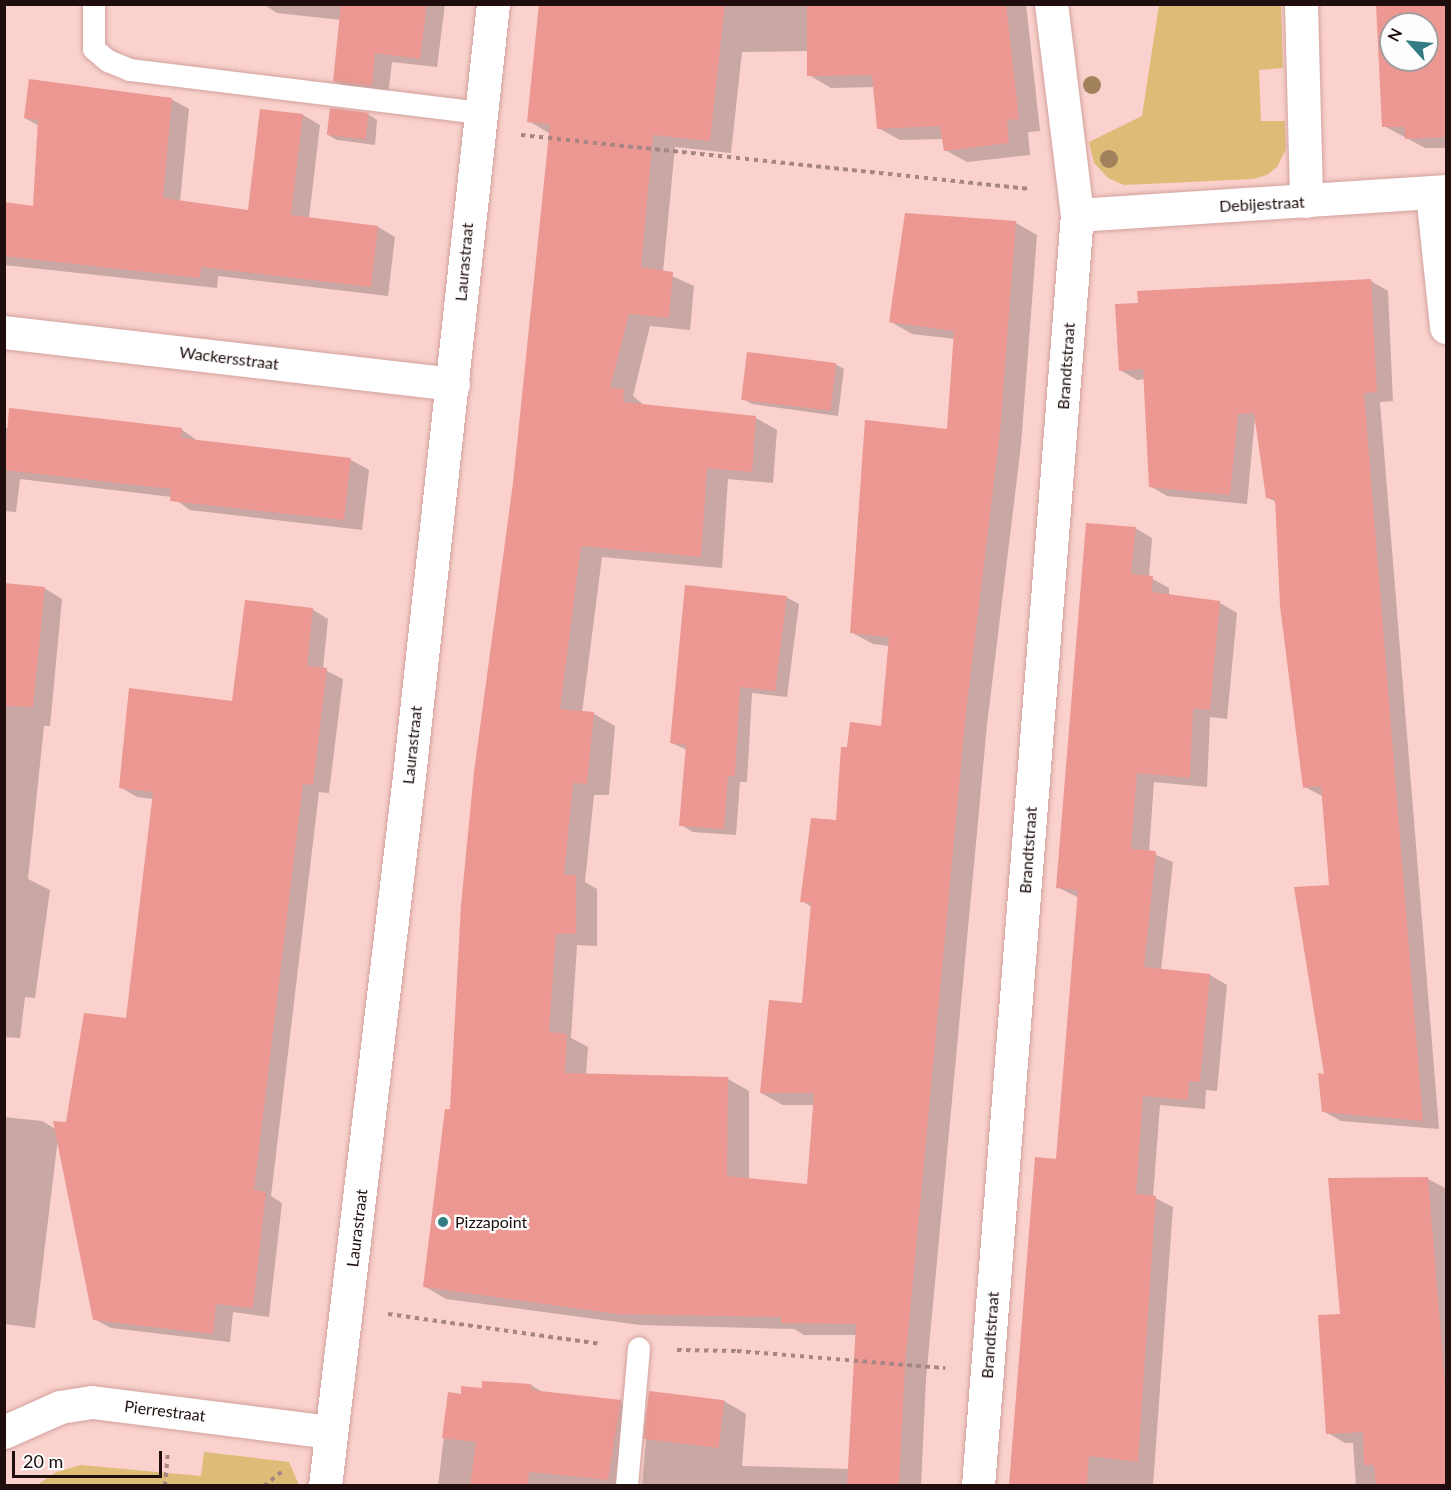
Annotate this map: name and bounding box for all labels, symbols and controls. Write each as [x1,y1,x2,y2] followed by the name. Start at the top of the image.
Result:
[1379,12,1439,72] north arrow
[1383,25,1406,44] text: N
[1219,192,1305,216] street label: Debijestraat
[451,222,477,302] street label: Laurastraat
[1053,322,1079,410] street label: Brandtstraat
[178,342,280,374] street label: Wackersstraat
[398,705,426,785] street label: Laurastraat
[1015,806,1041,894] street label: Brandtstraat
[343,1188,371,1268] street label: Laurastraat
[455,1212,527,1232] place label: Pizzapoint
[436,1215,450,1229] marker: Pizzapoint
[977,1291,1003,1379] street label: Brandtstraat
[123,1397,207,1425] street label: Pierrestraat
[15,1439,165,1477] scale bar
[23,1450,63,1472] text: 20 m

